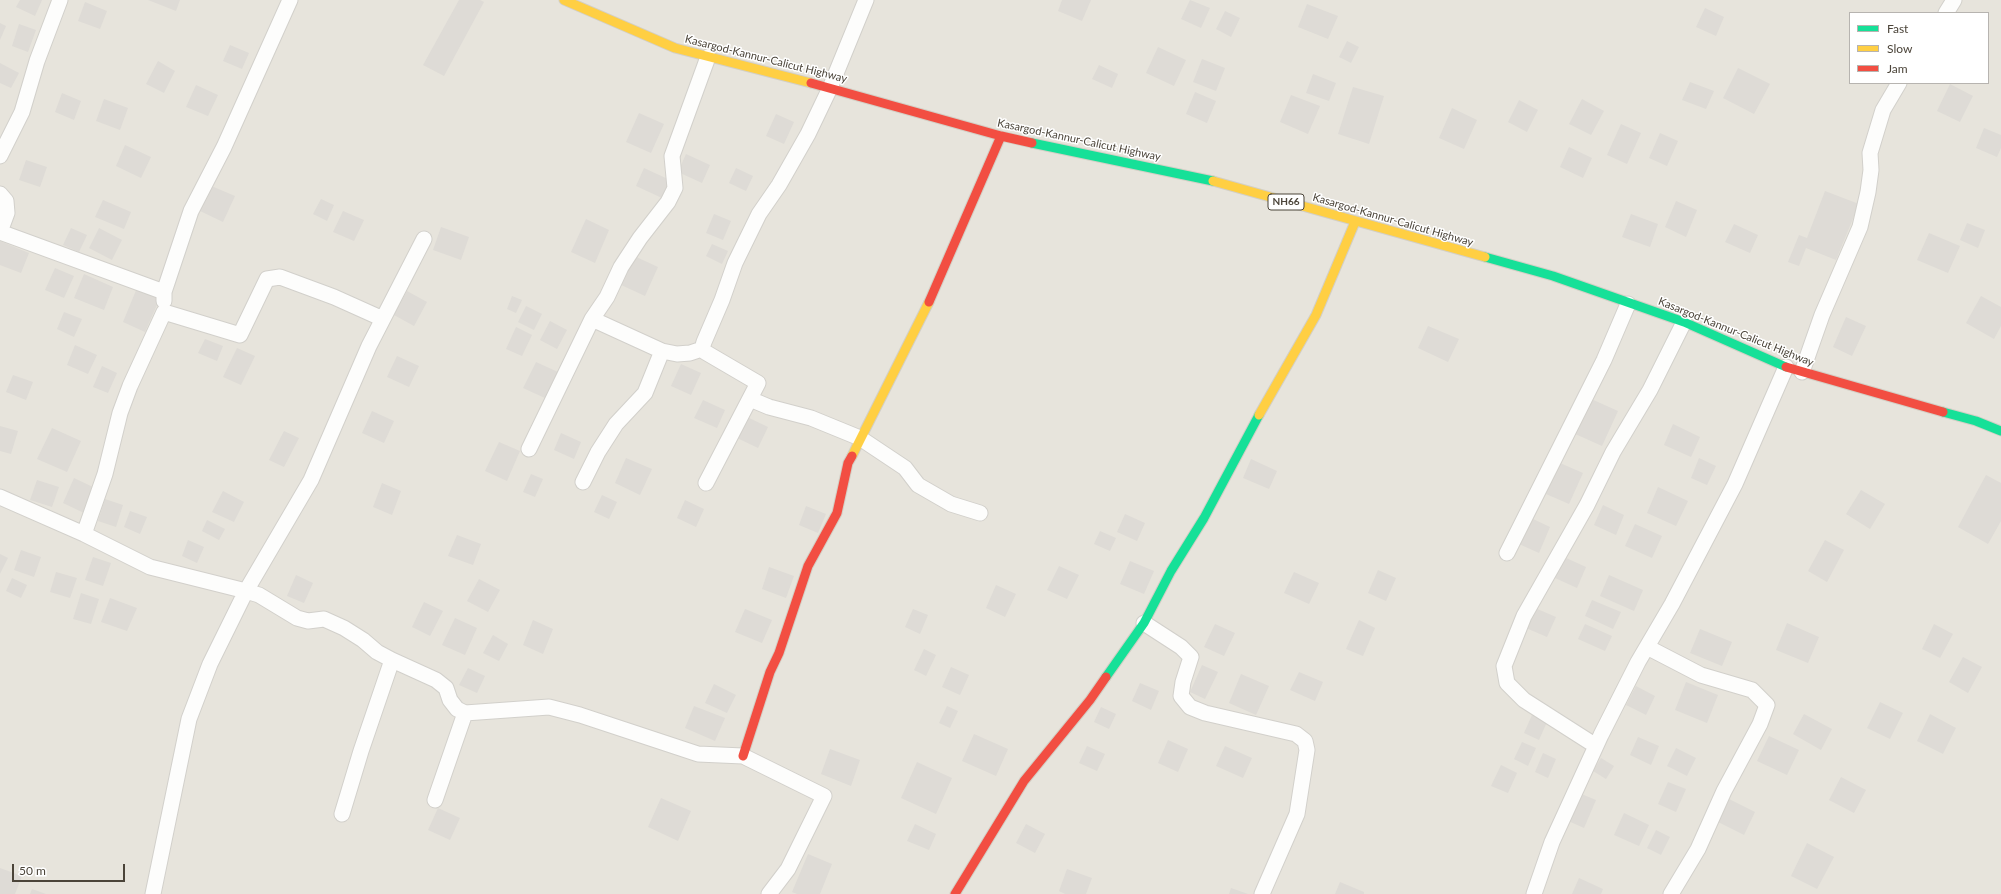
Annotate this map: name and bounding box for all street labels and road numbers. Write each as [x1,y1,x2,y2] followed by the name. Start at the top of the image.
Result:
[684,32,848,86] street label: Kasargod-Kannur-Calicut Highway
[996,116,1162,164] street label: Kasargod-Kannur-Calicut Highway
[1311,191,1475,249] street label: Kasargod-Kannur-Calicut Highway
[1268,194,1304,210] road number: NH66
[1656,295,1816,369] street label: Kasargod-Kannur-Calicut Highway

